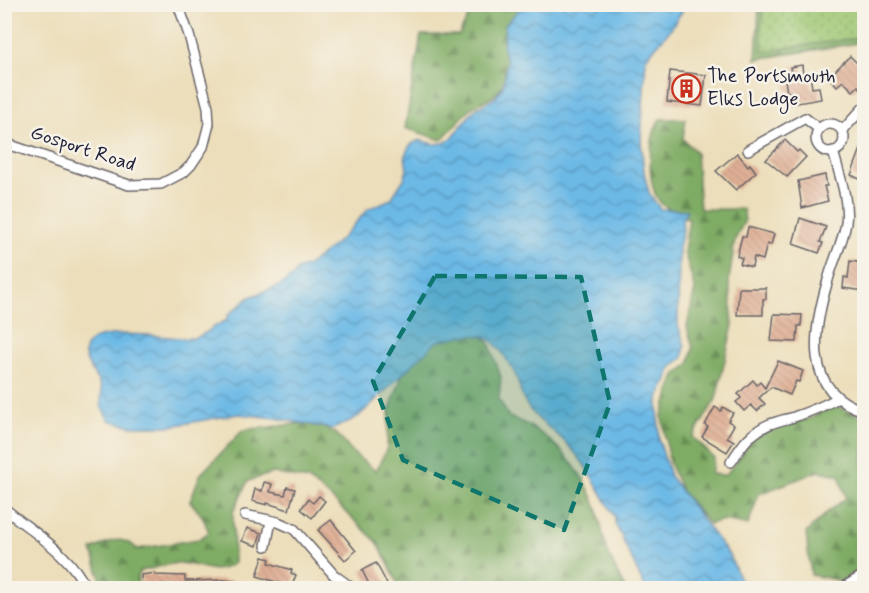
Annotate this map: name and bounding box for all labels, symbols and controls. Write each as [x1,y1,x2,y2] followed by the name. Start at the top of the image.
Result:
[707,63,836,114] place label: The Portsmouth Elks Lodge
[670,72,702,104] building icon: The Portsmouth Elks Lodge
[27,119,139,179] street label: Gosport Road

